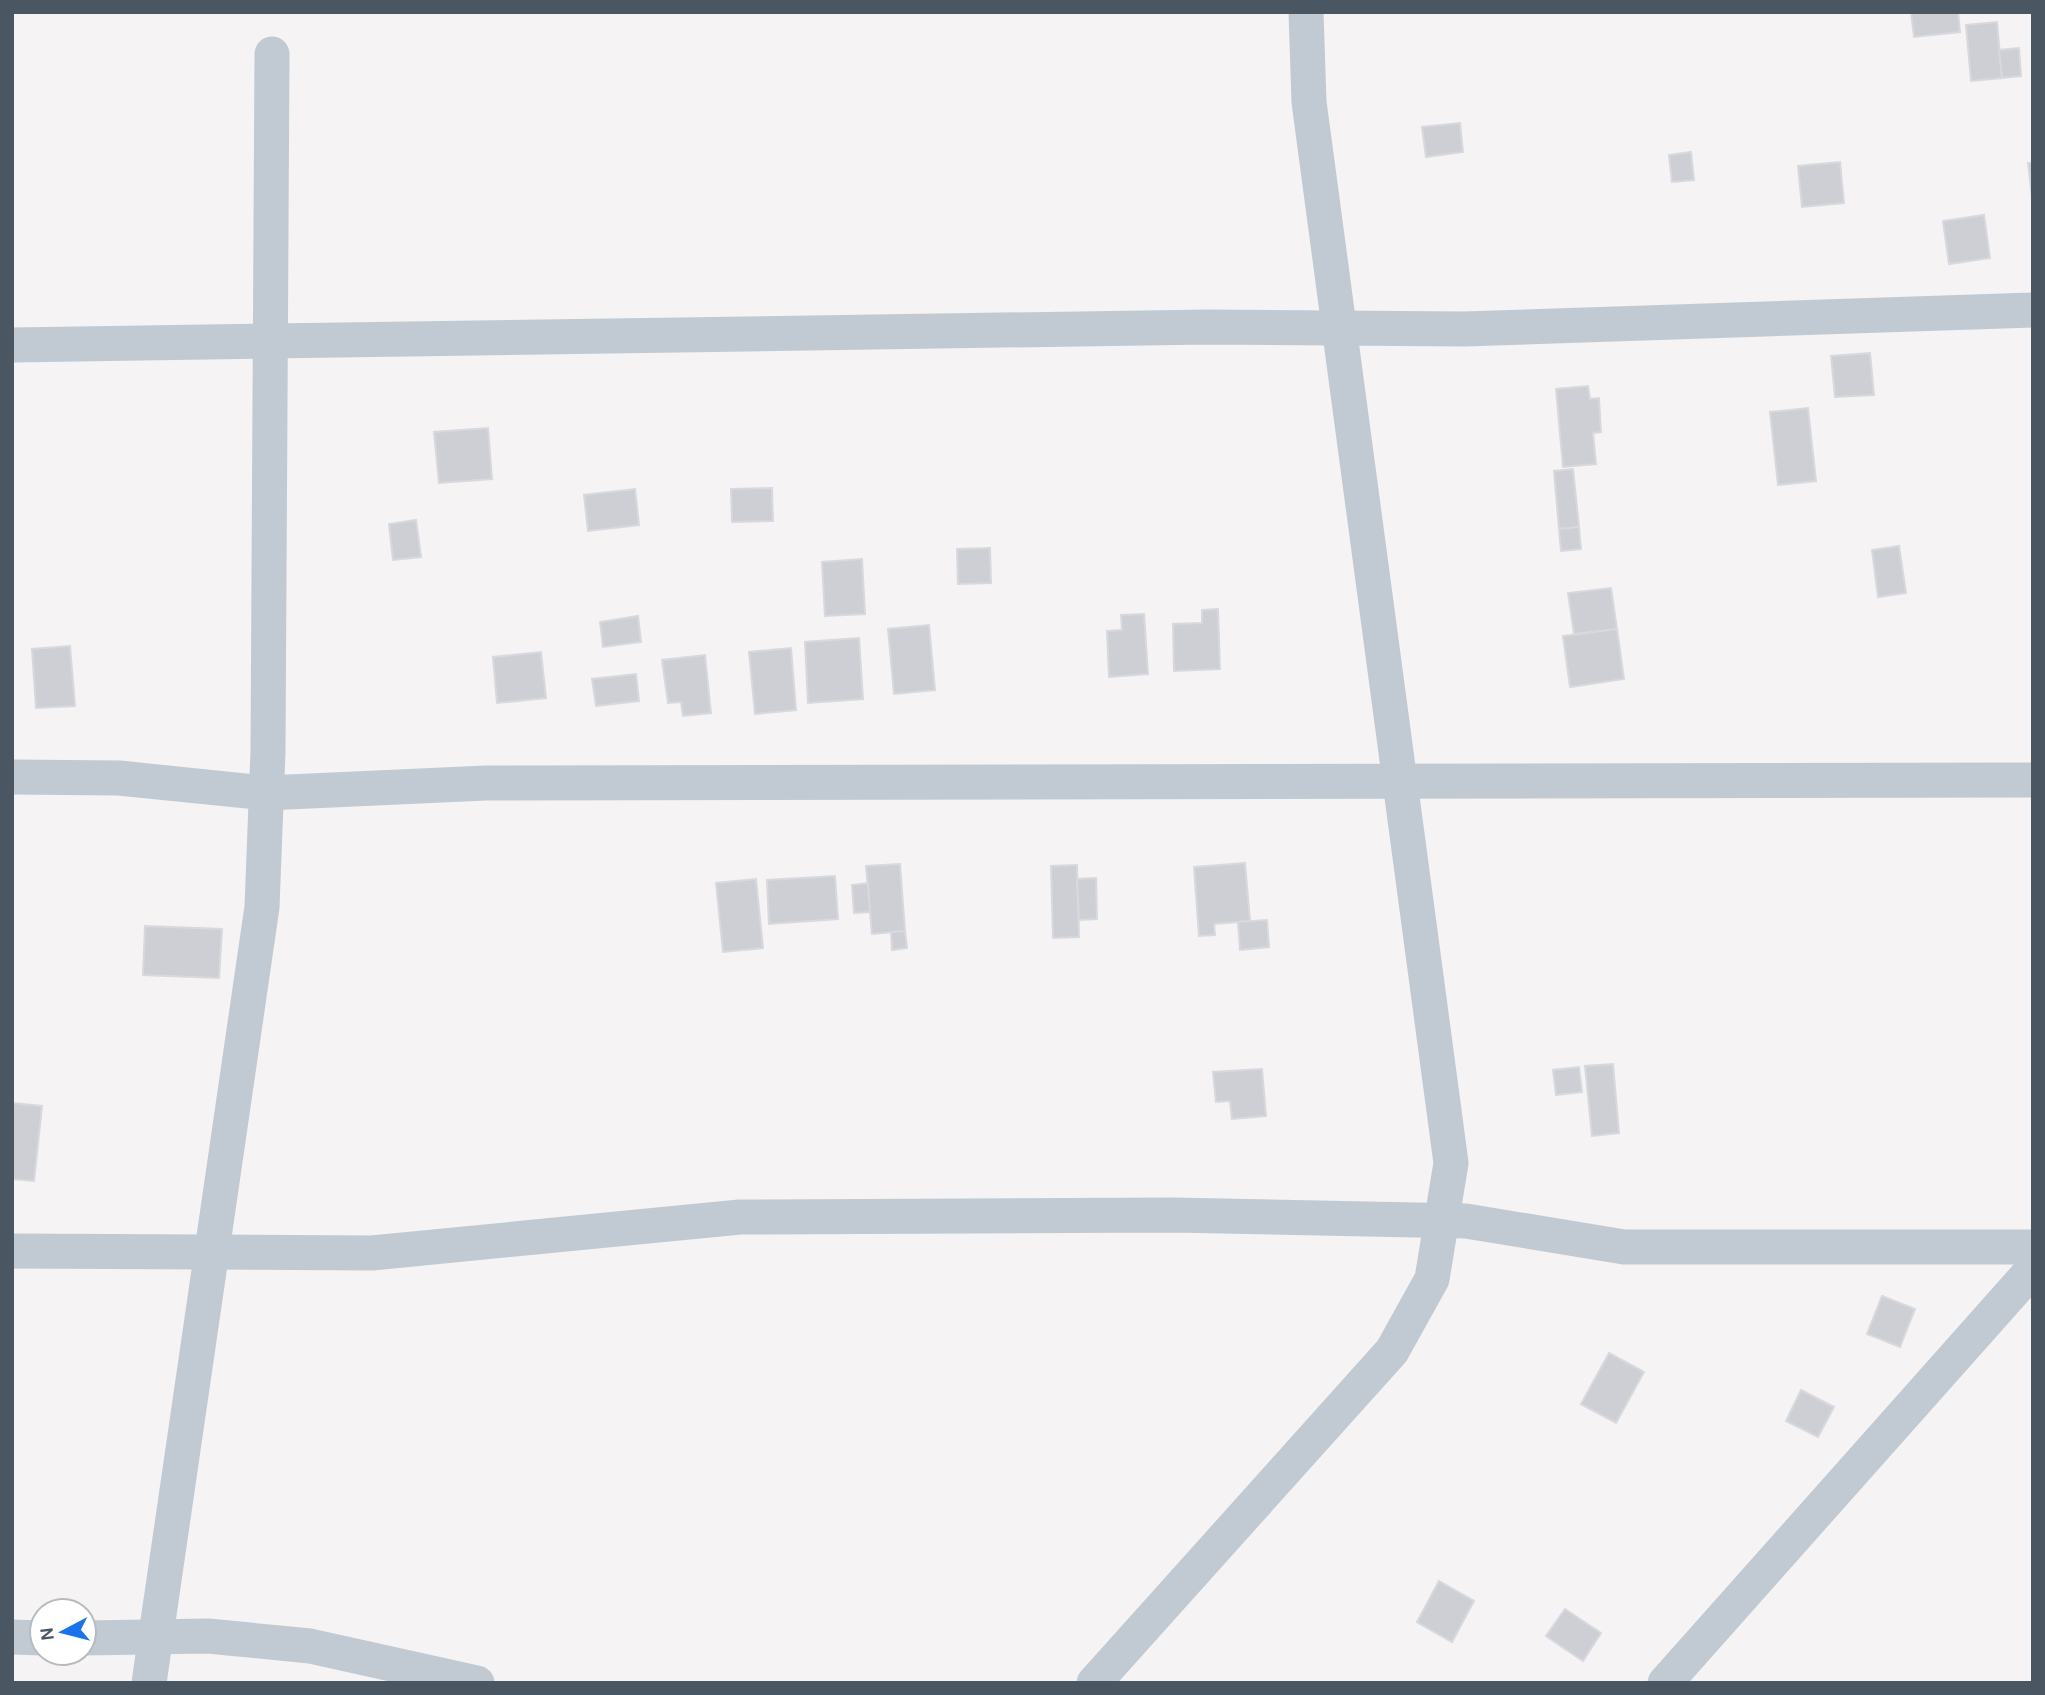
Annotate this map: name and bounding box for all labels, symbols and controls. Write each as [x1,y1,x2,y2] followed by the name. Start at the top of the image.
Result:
[28,1597,98,1667] north arrow
[35,1626,59,1642] text: N

